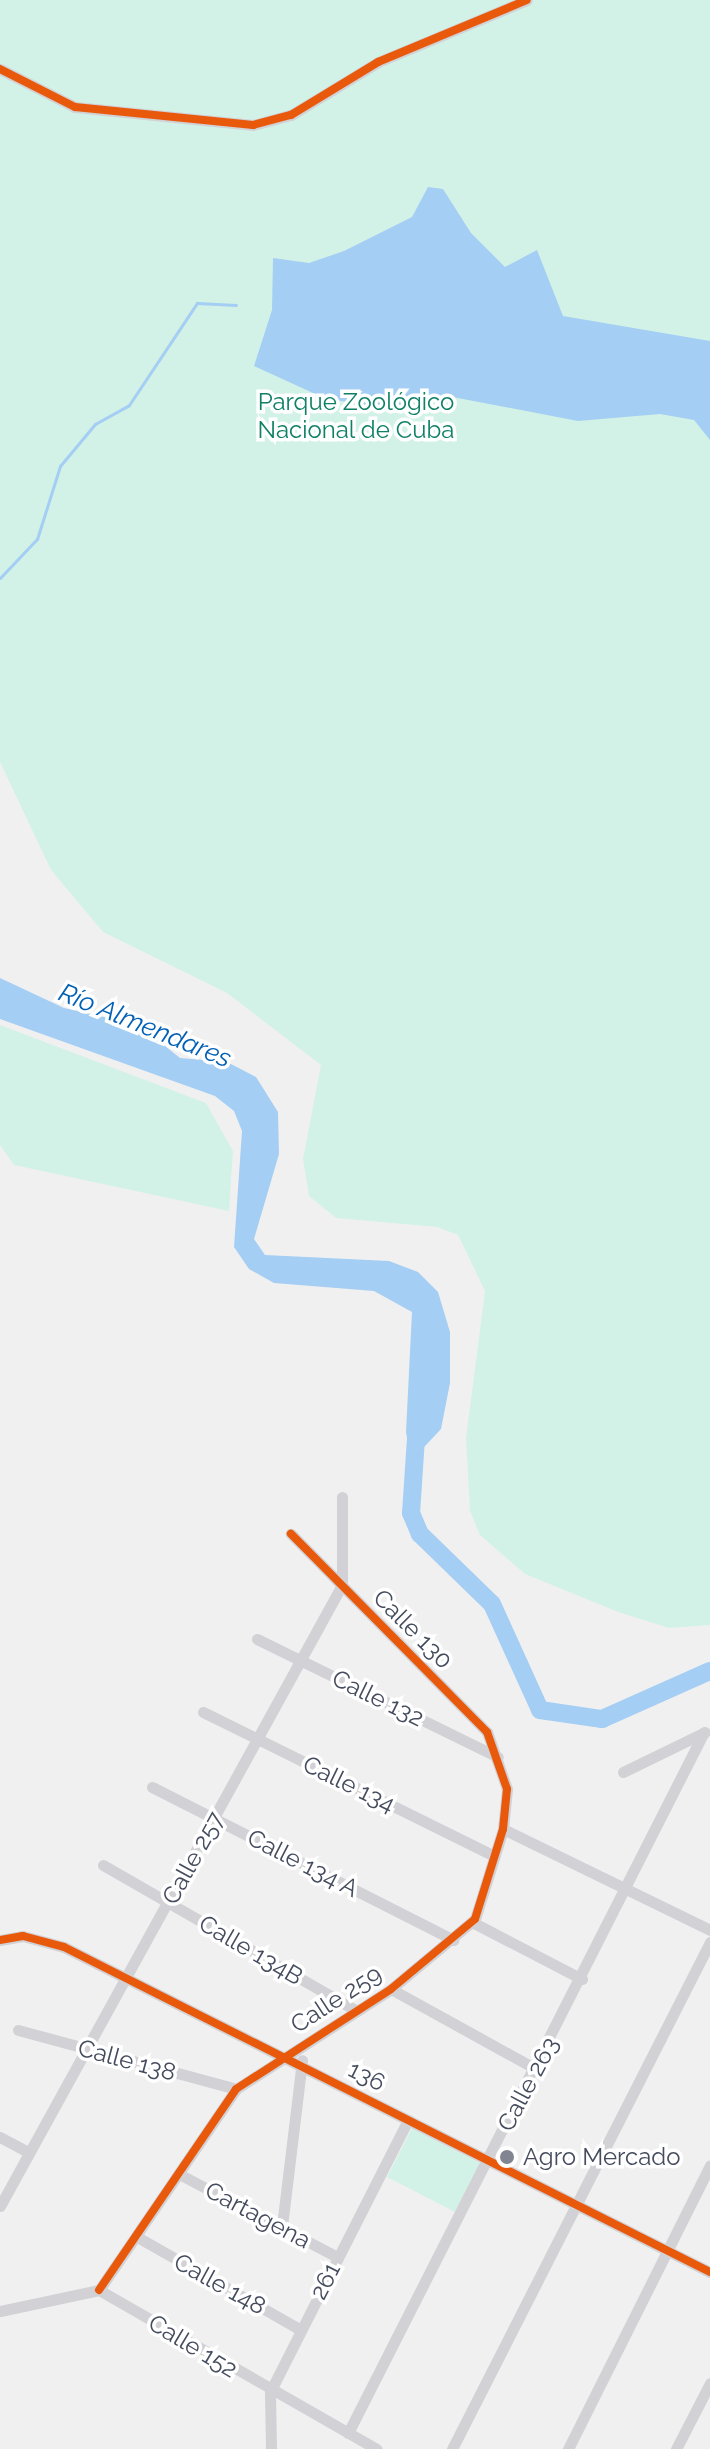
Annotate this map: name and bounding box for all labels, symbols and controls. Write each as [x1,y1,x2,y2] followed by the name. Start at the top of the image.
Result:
[257,388,455,444] park label: Parque Zoológico Nacional de Cuba
[54,977,236,1075] water label: Río Almendares
[367,1583,459,1675] street label: Calle 130
[327,1663,429,1733] street label: Calle 132
[298,1749,400,1819] street label: Calle 134
[156,1807,230,1909] street label: Calle 257
[242,1823,364,1903] street label: Calle 134 A
[194,1909,308,1991] street label: Calle 134B
[285,1959,387,2039] street label: Calle 259
[491,2032,565,2136] street label: Calle 263
[75,2033,179,2087] street label: Calle 138
[344,2055,390,2097] street label: 136
[523,2143,681,2171] place label: Agro Mercado
[498,2148,516,2166] marker: Agro Mercado
[200,2175,316,2255] street label: Cartagena
[169,2247,271,2321] street label: Calle 148
[304,2258,346,2304] street label: 261
[143,2308,243,2384] street label: Calle 152

